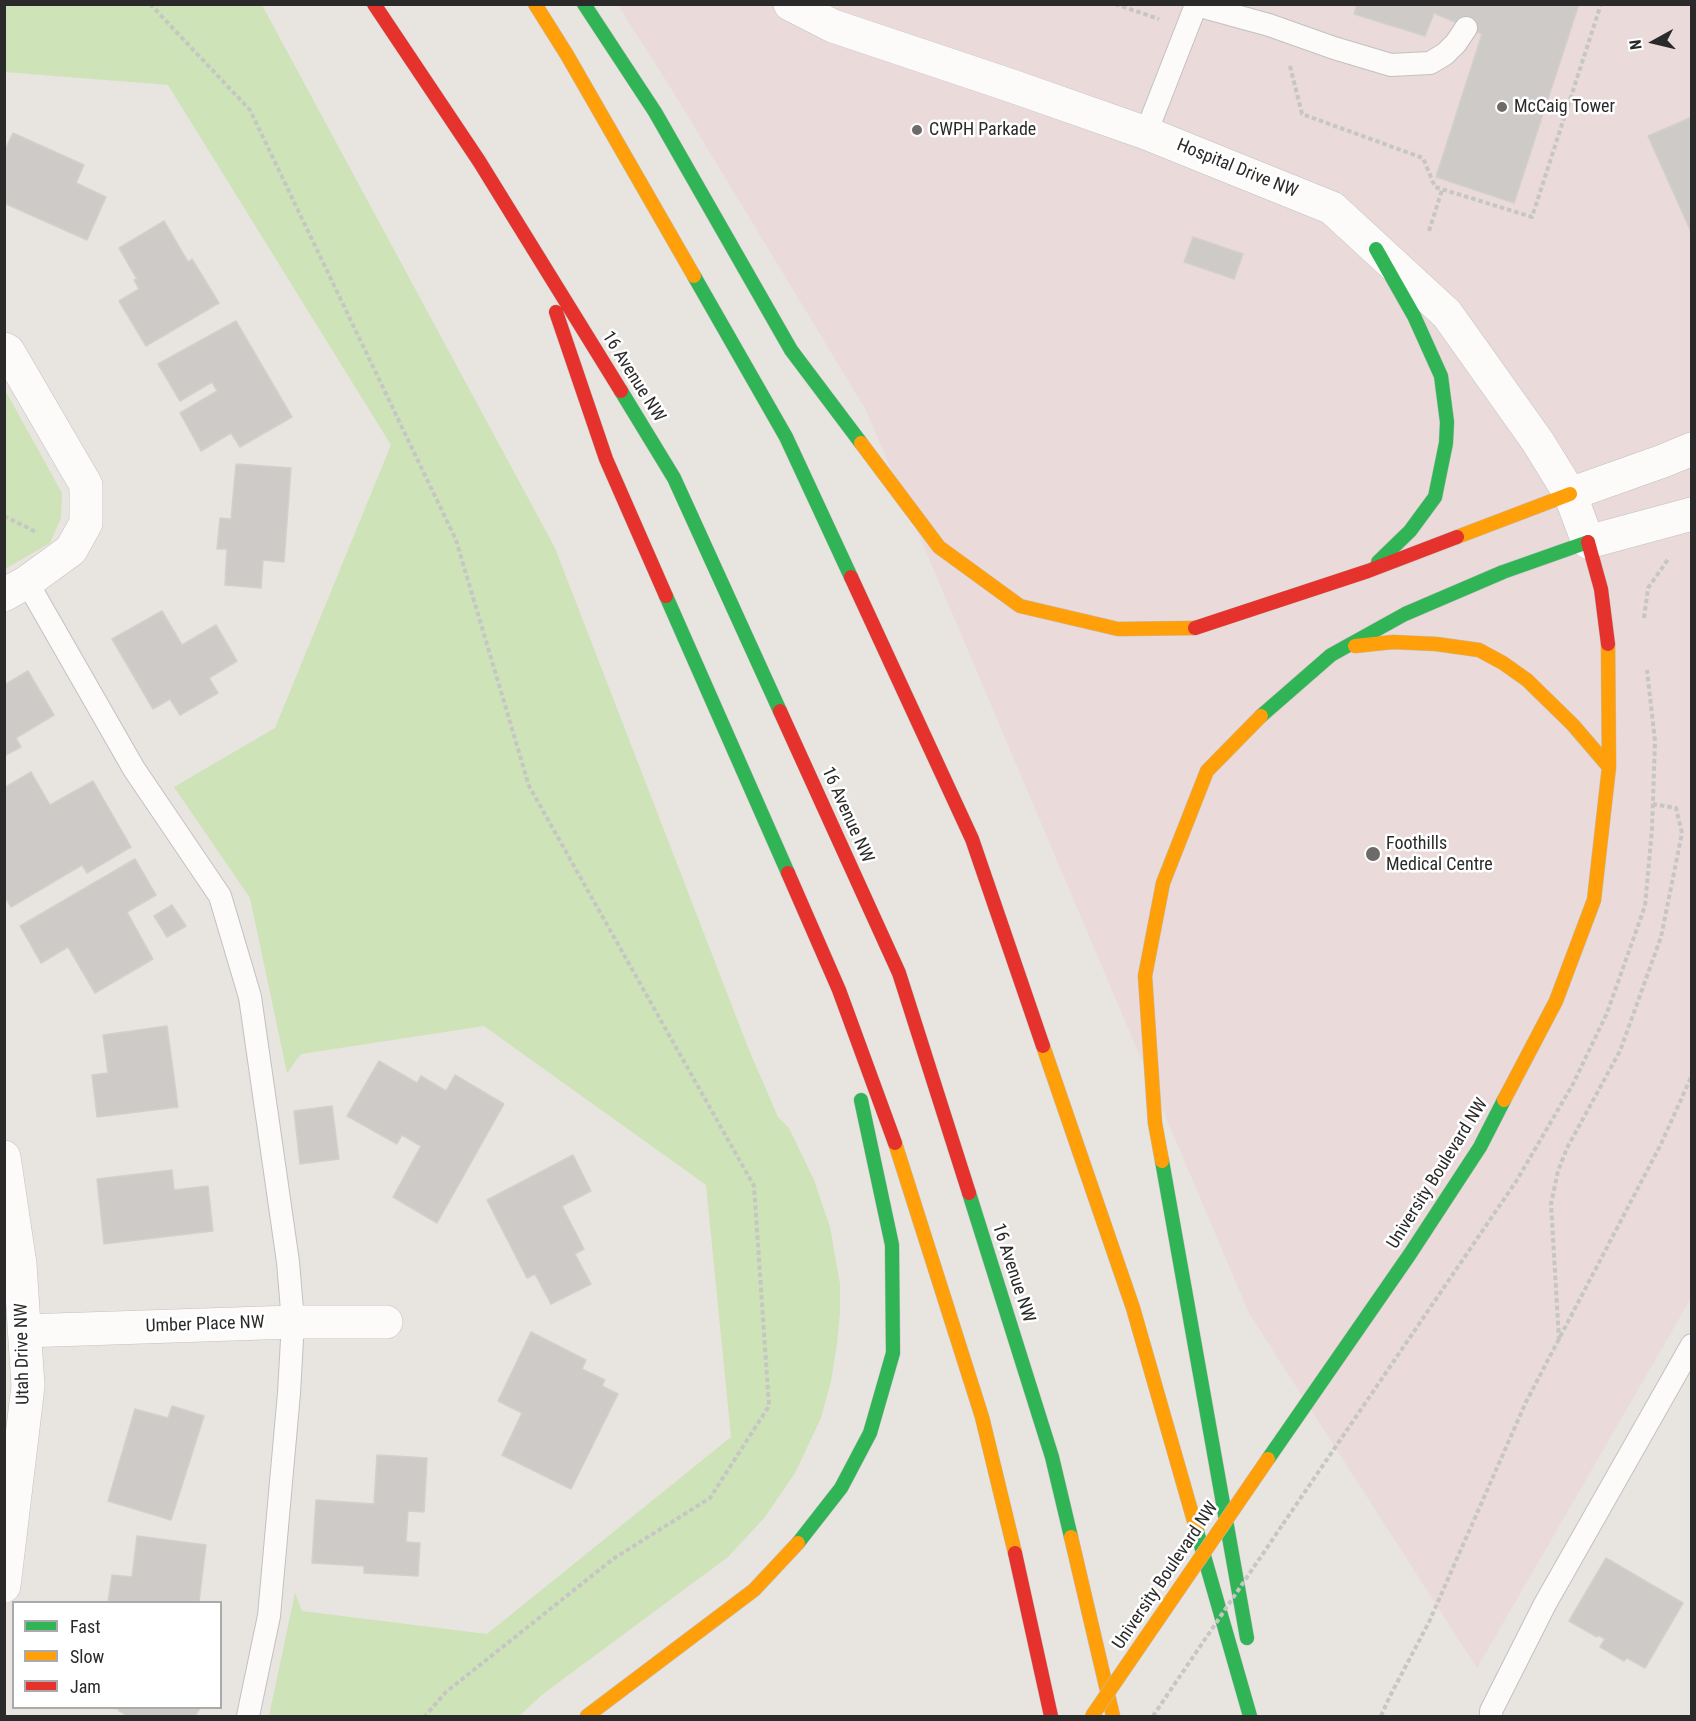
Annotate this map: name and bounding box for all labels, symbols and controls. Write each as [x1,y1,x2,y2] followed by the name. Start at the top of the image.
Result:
[1624,12,1684,72] north arrow
[1626,38,1646,51] text: N
[1514,96,1615,118] place label: McCaig Tower
[1495,100,1509,114] marker: McCaig Tower
[929,119,1036,141] place label: CWPH Parkade
[910,123,924,137] marker: CWPH Parkade
[1173,135,1301,203] street label: Hospital Drive NW
[597,328,669,426] street label: 16 Avenue NW
[816,764,878,866] street label: 16 Avenue NW
[1386,833,1493,876] place label: Foothills Medical Centre
[1364,845,1382,863] marker: Foothills Medical Centre
[1383,1095,1493,1253] street label: University Boulevard NW
[987,1221,1039,1325] street label: 16 Avenue NW
[11,1303,35,1405] street label: Utah Drive NW
[145,1312,265,1338] street label: Umber Place NW
[1109,1498,1223,1654] street label: University Boulevard NW
[12,1601,222,1709] legend
[70,1616,101,1637] text: Fast
[70,1646,104,1667] text: Slow
[70,1676,101,1697] text: Jam

